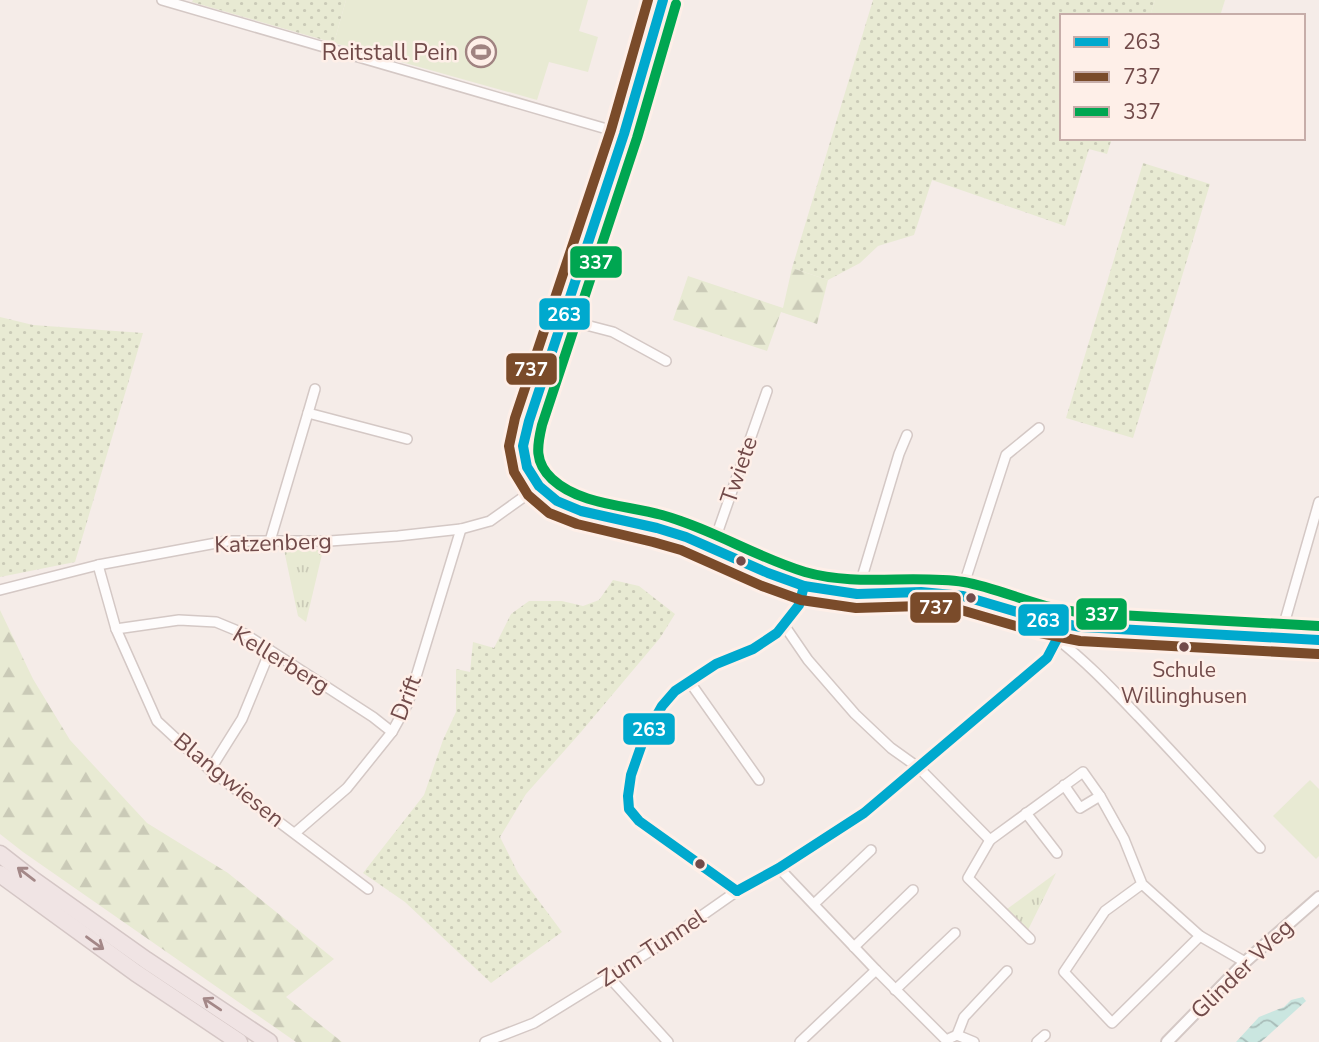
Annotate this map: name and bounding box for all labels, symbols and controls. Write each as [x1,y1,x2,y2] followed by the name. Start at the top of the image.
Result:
[1060,14,1305,140] legend
[1123,28,1161,56] text: 263
[464,35,498,69] sports icon: Reitstall Pein
[322,37,458,68] place label: Reitstall Pein
[1123,63,1161,91] text: 737
[1123,98,1161,126] text: 337
[569,245,623,279] line badge: 337
[579,250,613,276] text: 337
[538,297,591,331] line badge: 263
[547,302,581,328] text: 263
[505,352,558,386] line badge: 737
[514,357,548,383] text: 737
[713,432,765,508] street label: Twiete
[214,525,332,561] street label: Katzenberg
[734,554,748,568] unlabelled marker
[909,591,962,624] line badge: 737
[964,591,978,605] unlabelled marker
[919,595,953,621] text: 737
[1075,597,1128,631] line badge: 337
[1085,602,1119,628] text: 337
[1017,603,1070,637] line badge: 263
[1026,608,1060,634] text: 263
[227,619,335,701] street label: Kellerberg
[1177,640,1191,654] marker: Schule Willinghusen
[1121,656,1247,710] place label: Schule Willinghusen
[383,670,429,725] street label: Drift
[622,712,676,746] line badge: 263
[632,717,666,743] text: 263
[167,726,291,834] street label: Blangwiesen
[693,857,707,871] unlabelled marker
[16,867,35,882] one-way arrow
[592,902,712,994] street label: Zum Tunnel
[1184,912,1300,1026] street label: Glinder Weg
[85,936,104,950] one-way arrow
[203,997,222,1012] one-way arrow

